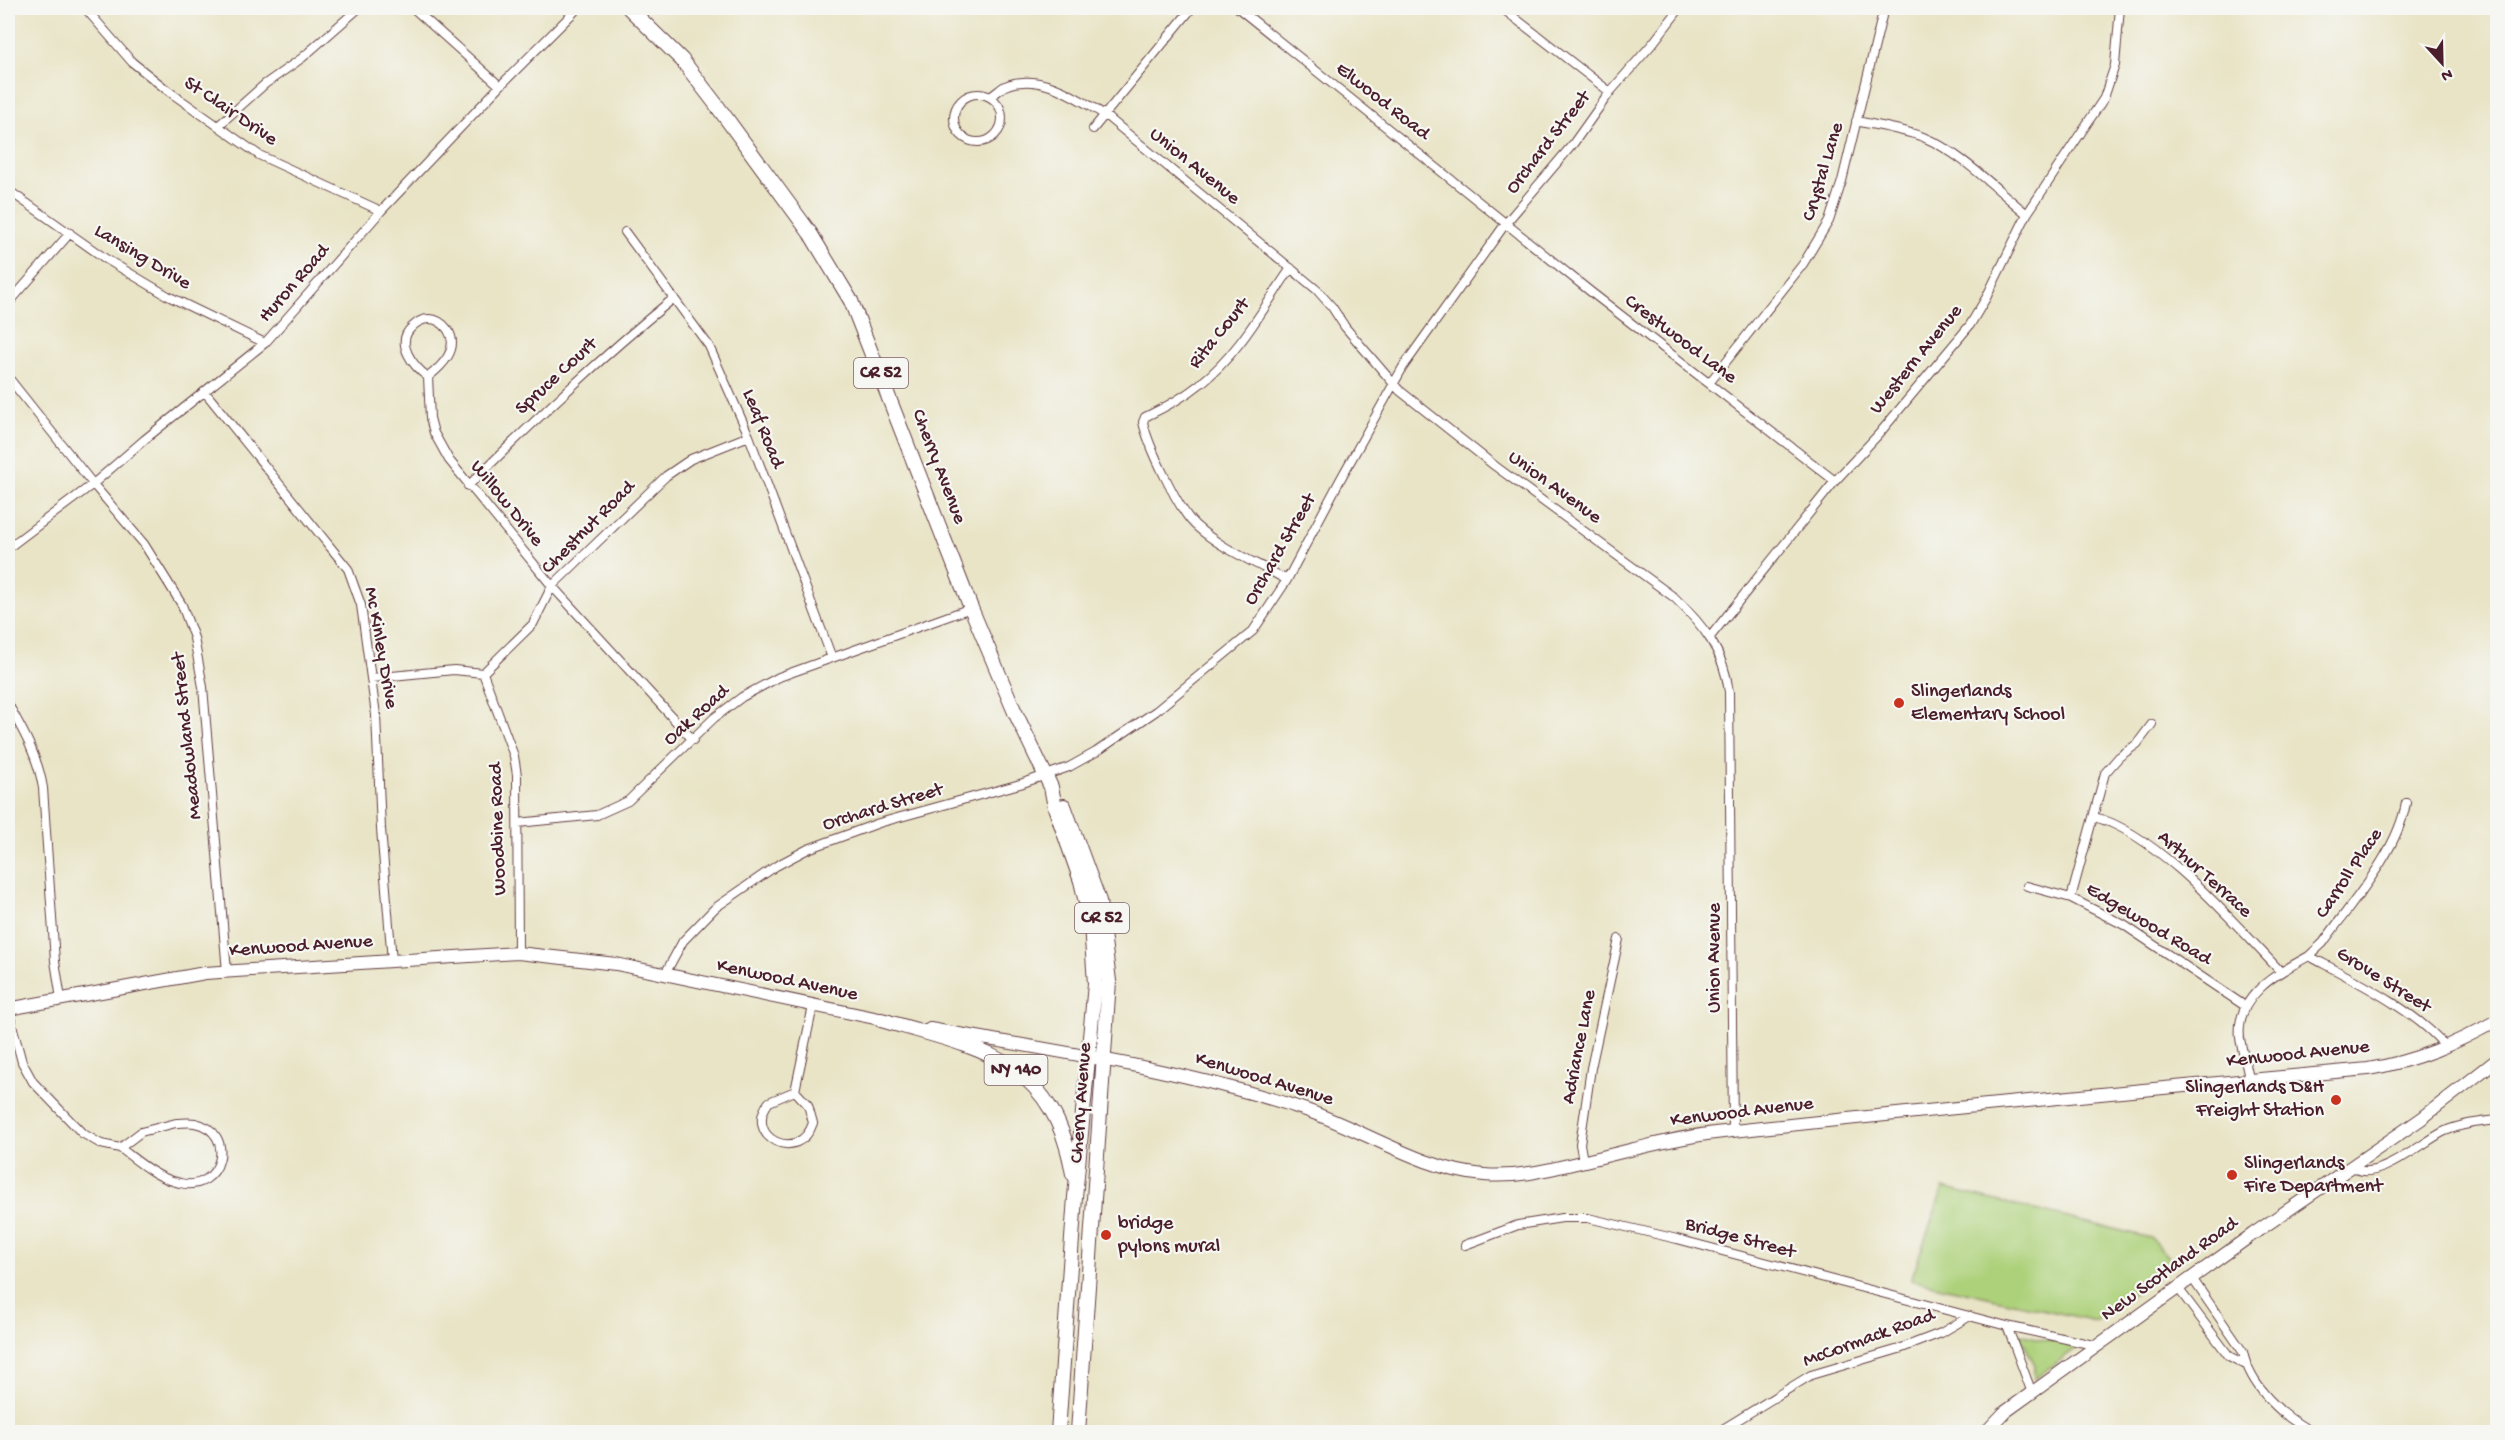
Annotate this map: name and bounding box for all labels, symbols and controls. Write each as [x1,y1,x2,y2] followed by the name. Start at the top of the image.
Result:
[2412,33,2472,93] north arrow
[1330,58,1436,147] street label: Elwood Road
[2437,63,2455,85] text: N
[179,72,282,152] street label: St Clair Drive
[1502,85,1598,199] street label: Orchard Street
[1798,119,1850,224] street label: Crystal Lane
[1144,123,1245,211] street label: Union Avenue
[89,220,195,296] street label: Lansing Drive
[255,238,337,328] street label: Huron Road
[1619,290,1741,390] street label: Crestwood Lane
[1184,292,1257,374] street label: Rita Court
[1866,300,1969,420] street label: Western Avenue
[511,332,604,421] street label: Spruce Court
[854,358,908,388] road number: CR 52
[736,386,789,474] street label: Leaf Road
[906,406,971,528] street label: Cherry Avenue
[1503,446,1606,530] street label: Union Avenue
[464,456,548,552] street label: Willow Drive
[537,475,642,580] street label: Chestnut Road
[1240,489,1323,610] street label: Orchard Street
[358,585,402,711] street label: Mc Kinley Drive
[168,650,208,821] street label: Meadowland Street
[659,679,736,751] street label: Oak Road
[1911,681,2065,727] place label: Slingerlands Elementary School
[1892,696,1906,710] marker: Slingerlands Elementary School
[485,760,513,896] street label: Woodbine Road
[820,778,948,837] street label: Orchard Street
[2311,824,2389,923] street label: Carroll Place
[2152,827,2257,924] street label: Arthur Terrace
[2081,879,2217,973] street label: Edgewood Road
[1704,902,1727,1013] street label: Union Avenue
[1075,903,1129,933] road number: CR 52
[229,930,374,963] street label: Kenwood Avenue
[2331,943,2436,1020] street label: Grove Street
[714,955,860,1007] street label: Kenwood Avenue
[1558,987,1602,1106] street label: Adriance Lane
[2225,1036,2371,1074] street label: Kenwood Avenue
[1066,1041,1098,1164] street label: Cherry Avenue
[1192,1048,1337,1112] street label: Kenwood Avenue
[984,1055,1048,1085] road number: NY 140
[2185,1077,2325,1123] place label: Slingerlands D&H Freight Station
[1669,1093,1815,1133] street label: Kenwood Avenue
[2329,1093,2343,1107] marker: Slingerlands D&H Freight Station
[2243,1153,2384,1199] place label: Slingerlands Fire Department
[2225,1168,2239,1182] marker: Slingerlands Fire Department
[2097,1211,2245,1327] street label: New Scotland Road
[1117,1213,1220,1259] place label: bridge pylons mural
[1681,1213,1799,1265] street label: Bridge Street
[1099,1228,1113,1242] marker: bridge pylons mural
[1800,1304,1940,1373] street label: McCormack Road

